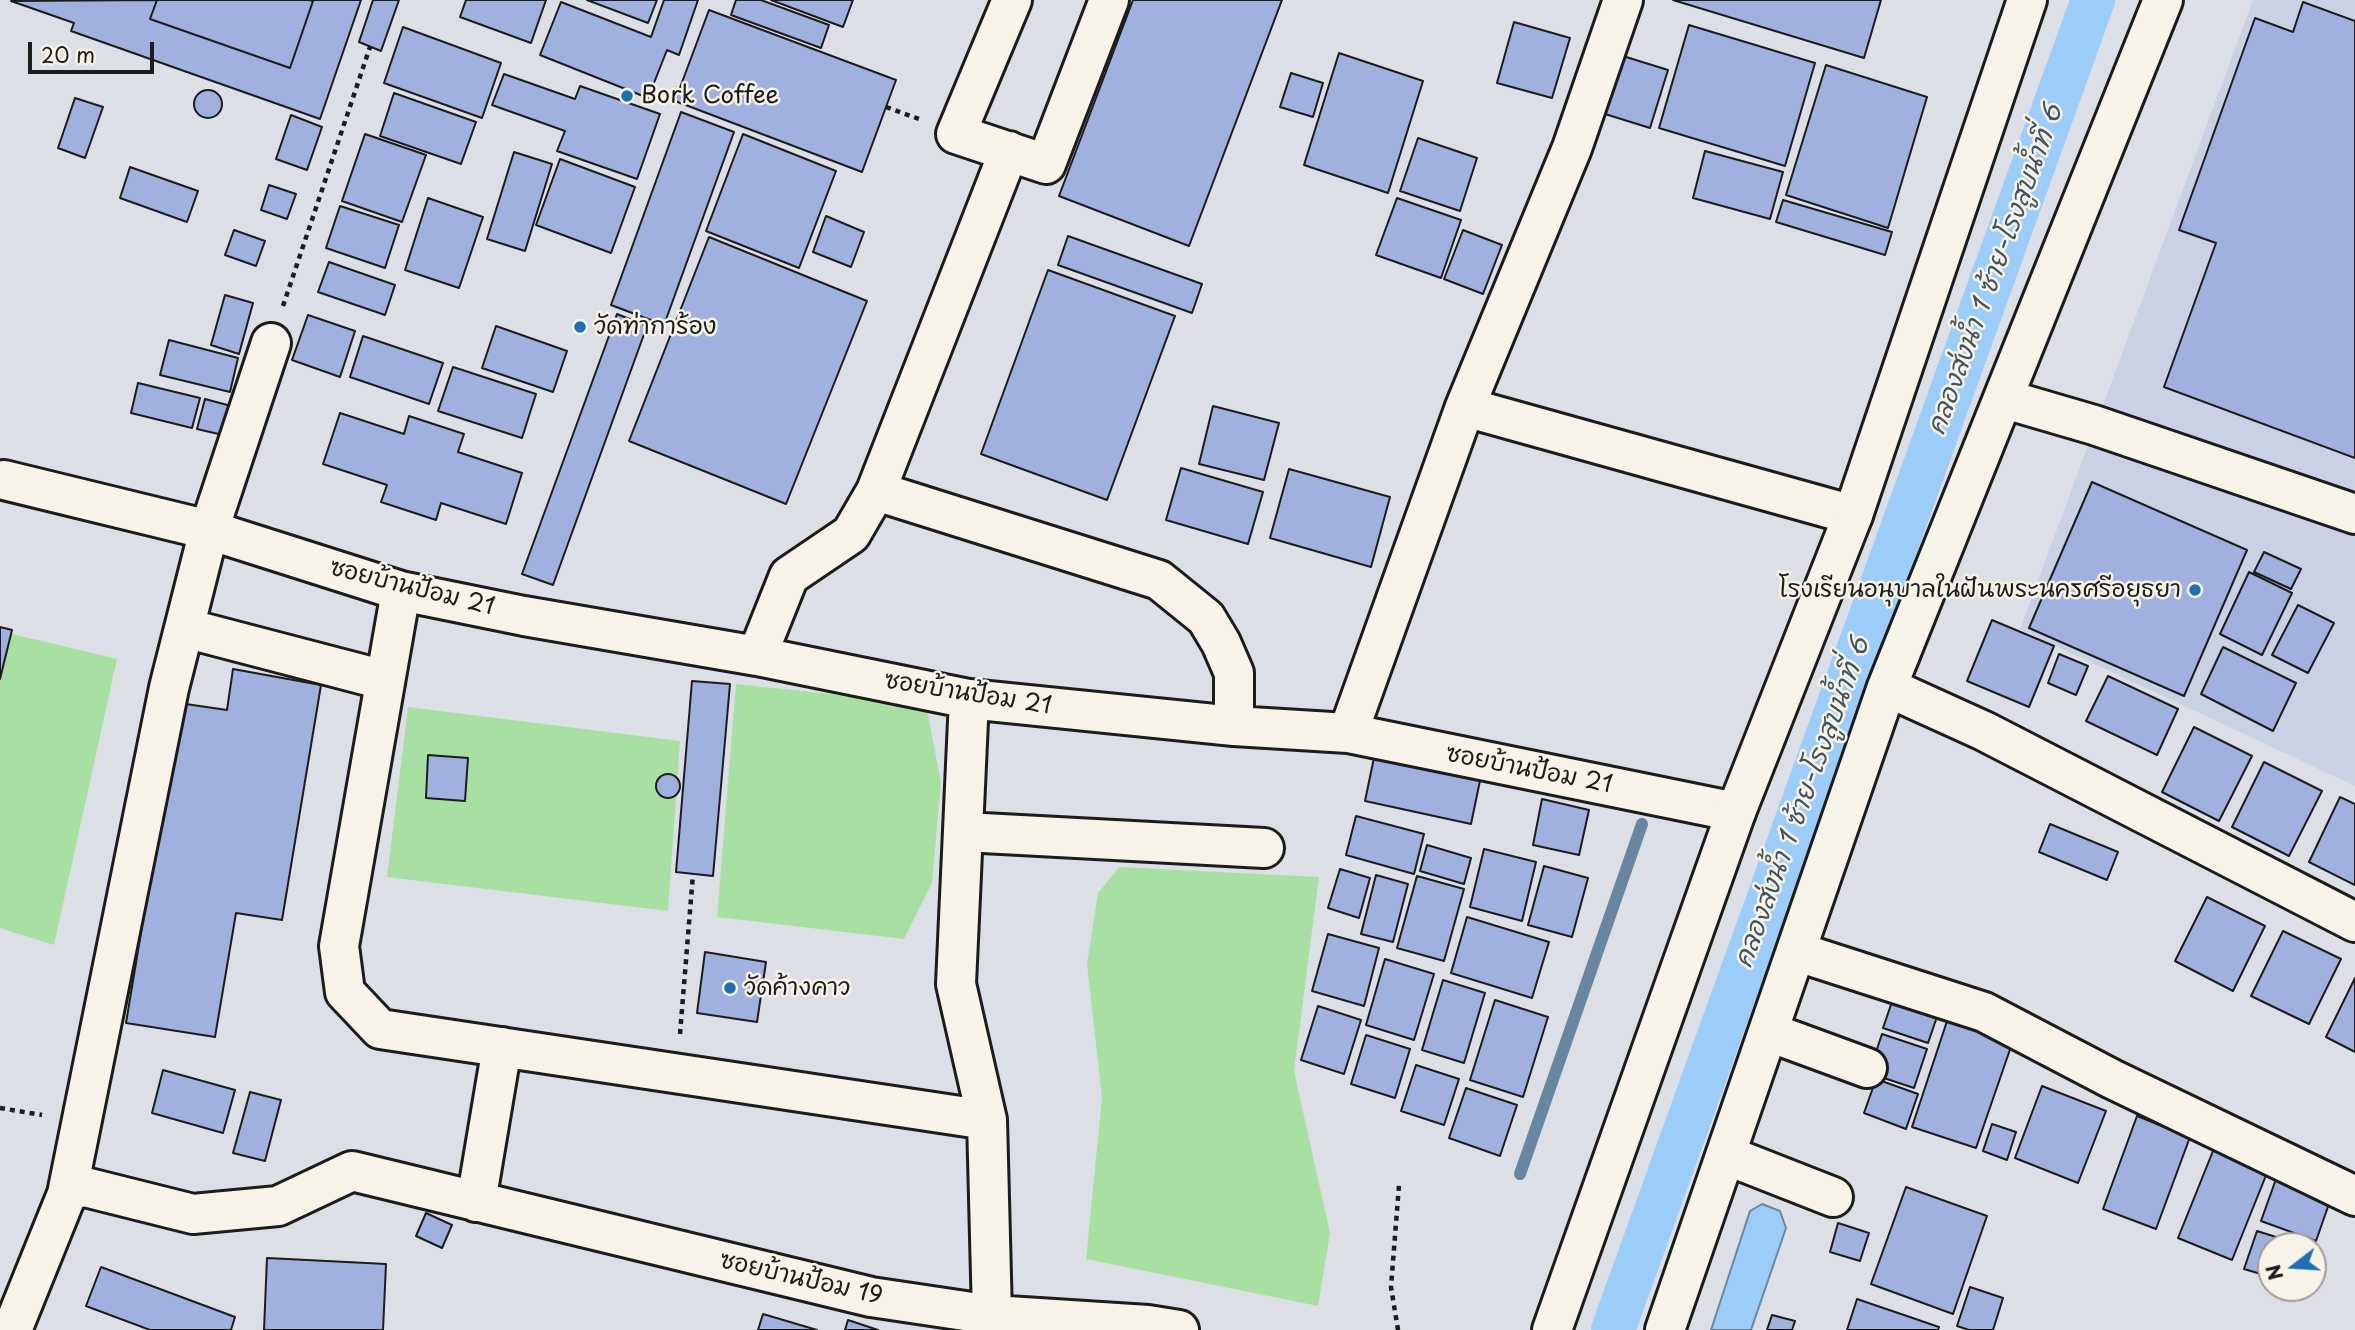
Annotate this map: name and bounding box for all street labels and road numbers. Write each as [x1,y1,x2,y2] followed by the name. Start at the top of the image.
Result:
[327,554,497,622] street label: ซอยบ้านป้อม 21
[882,667,1054,721] street label: ซอยบ้านป้อม 21
[1443,740,1615,800] street label: ซอยบ้านป้อม 21
[717,1246,885,1312] street label: ซอยบ้านป้อม 19

